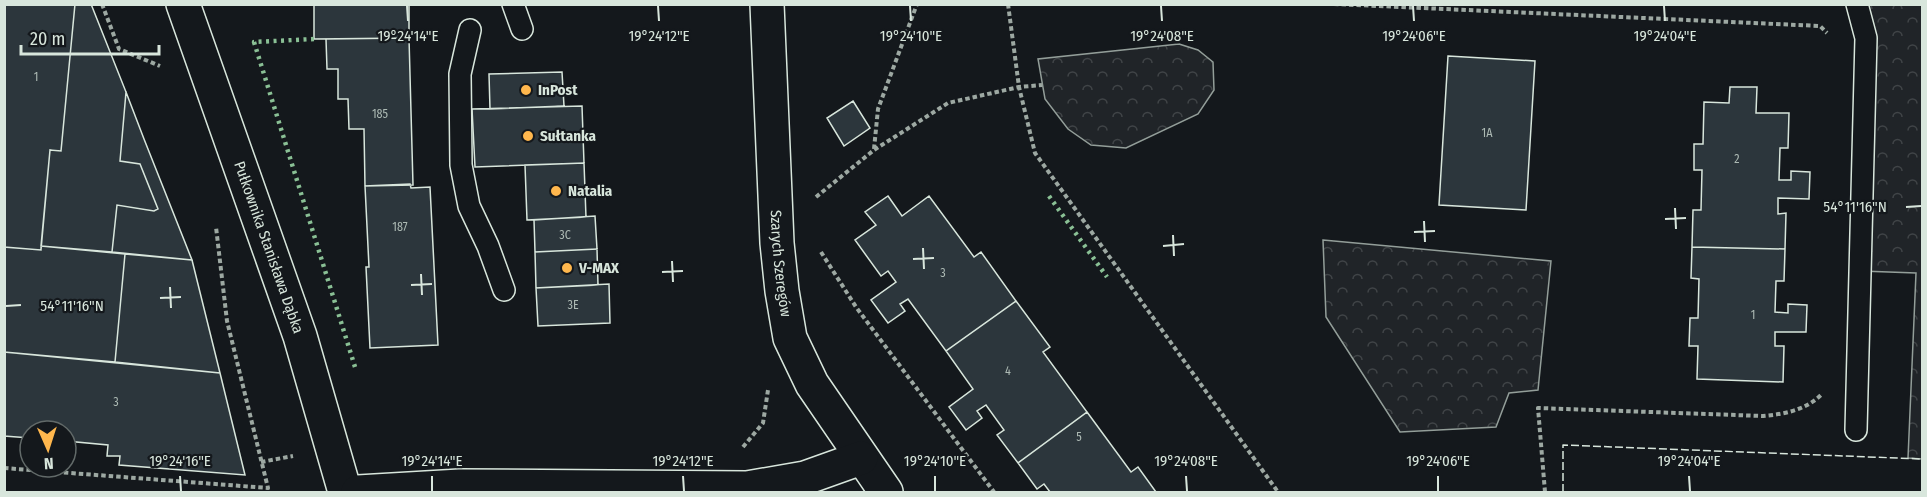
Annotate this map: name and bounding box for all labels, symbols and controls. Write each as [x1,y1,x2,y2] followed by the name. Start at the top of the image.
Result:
[21,18,159,56] scale bar
[377,27,439,45] text: 19°24'14"E
[628,27,690,45] text: 19°24'12"E
[880,27,942,45] text: 19°24'10"E
[1130,27,1194,45] text: 19°24'08"E
[1382,27,1446,45] text: 19°24'06"E
[1634,27,1696,45] text: 19°24'04"E
[30,28,65,50] text: 20 m
[34,70,38,84] house number: 1
[538,81,578,99] place label: InPost
[519,83,533,97] marker: InPost
[372,107,389,121] house number: 185
[1482,126,1493,140] house number: 1A
[540,127,596,145] place label: Sułtanka
[521,129,535,143] marker: Sułtanka
[1734,152,1740,166] house number: 2
[230,159,307,336] street label: Pułkownika Stanisława Dąbka
[568,182,613,200] place label: Natalia
[549,184,563,198] marker: Natalia
[1823,198,1887,216] text: 54°11'16"N
[767,210,795,319] street label: Szarych Szeregów
[392,220,408,234] house number: 187
[559,228,571,242] house number: 3C
[578,259,620,277] place label: V-MAX
[560,261,574,275] marker: V-MAX
[940,266,946,280] house number: 3
[40,297,104,315] text: 54°11'16"N
[567,298,579,312] house number: 3E
[1751,308,1755,322] house number: 1
[1005,364,1011,378] house number: 4
[113,395,119,409] house number: 3
[18,419,78,479] north arrow
[1076,430,1082,444] house number: 5
[149,452,211,470] text: 19°24'16"E
[401,452,463,470] text: 19°24'14"E
[652,452,714,470] text: 19°24'12"E
[904,452,966,470] text: 19°24'10"E
[1154,452,1218,470] text: 19°24'08"E
[1406,452,1470,470] text: 19°24'06"E
[1658,452,1720,470] text: 19°24'04"E
[43,454,54,473] text: N

